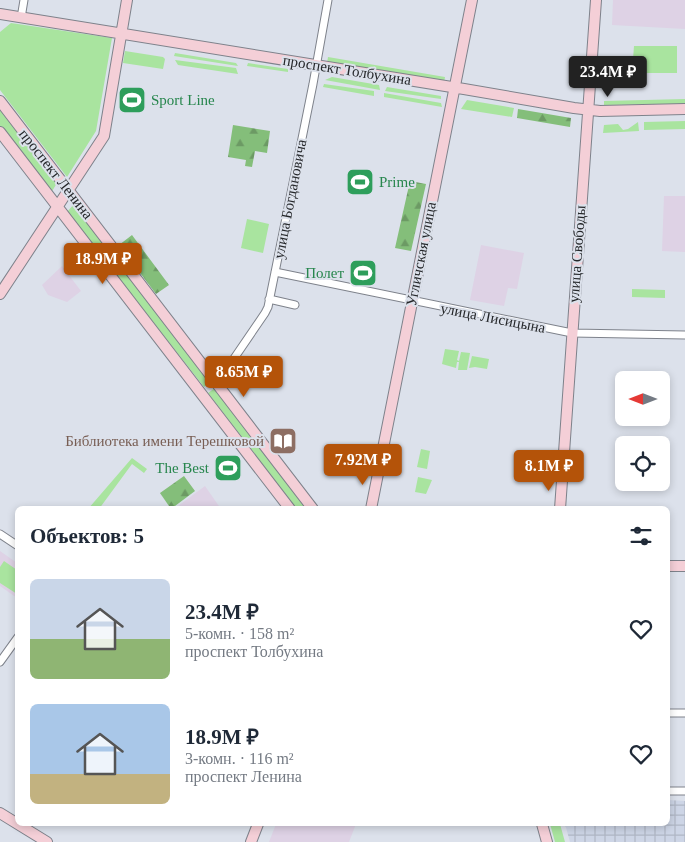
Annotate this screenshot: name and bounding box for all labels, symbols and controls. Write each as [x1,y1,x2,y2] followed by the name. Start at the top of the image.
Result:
[282,52,413,88] street label: проспект Толбухина
[562,56,654,98] pin: 23.4M ₽
[580,63,636,80] text: 23.4M ₽
[117,85,147,115] sports icon: Sport Line
[151,92,215,108] place label: Sport Line
[16,126,96,222] street label: проспект Ленина
[271,138,310,260] street label: улица Богдановича
[345,167,375,197] sports icon: Prime
[379,174,415,190] place label: Prime
[403,200,439,307] street label: Угличская улица
[566,205,588,303] street label: улица Свободы
[57,242,149,285] pin: 18.9M ₽
[75,250,131,267] text: 18.9M ₽
[348,258,378,288] sports icon: Полет
[305,265,344,281] place label: Полет
[439,300,547,336] street label: улица Лисицына
[198,356,290,398] pin: 8.65M ₽
[216,363,272,380] text: 8.65M ₽
[615,371,670,426] north arrow
[615,371,670,491] map controls
[268,426,298,456] library icon: Библиотека имени Терешковой
[65,433,264,449] place label: Библиотека имени Терешковой
[615,436,670,491] button: locate
[317,444,409,486] pin: 7.92M ₽
[508,450,590,492] pin: 8.1M ₽
[335,451,391,468] text: 7.92M ₽
[213,453,243,483] sports icon: The Best
[525,457,573,474] text: 8.1M ₽
[155,460,210,476] place label: The Best
[627,522,655,550] icon: filters
[30,524,144,548] text: Объектов: 5
[70,599,130,659] icon: home
[185,600,259,624] text: 23.4M ₽
[627,615,655,643] icon: heart
[185,625,294,642] text: 5-комн. · 158 m²
[185,643,323,660] text: проспект Толбухина
[70,724,130,784] icon: home
[185,725,259,749] text: 18.9M ₽
[627,740,655,768] icon: heart
[185,750,294,767] text: 3-комн. · 116 m²
[185,768,302,785] text: проспект Ленина

